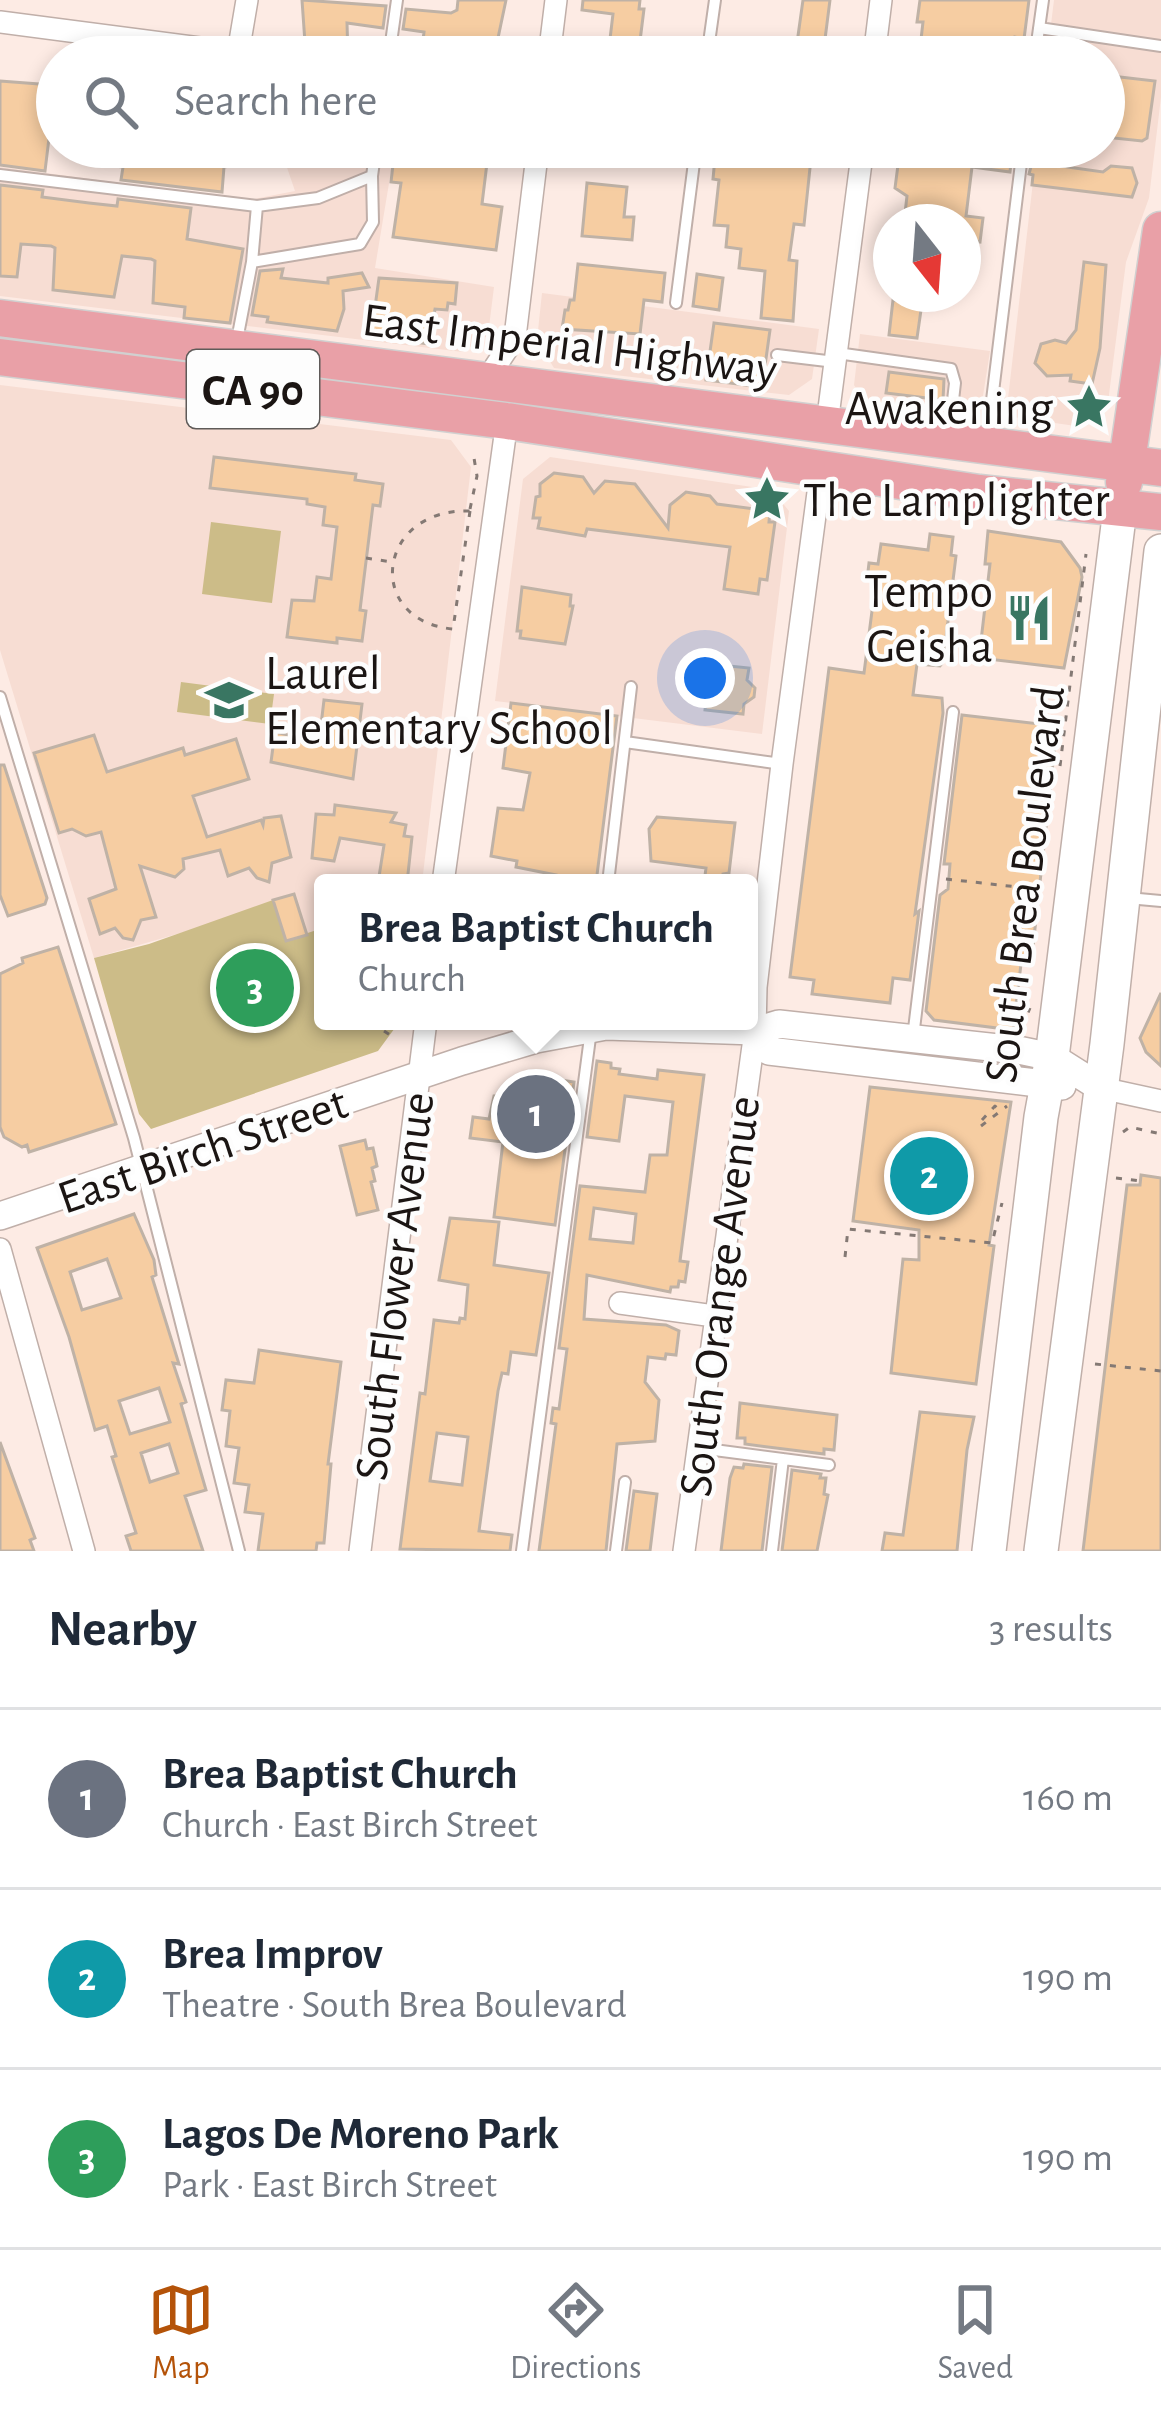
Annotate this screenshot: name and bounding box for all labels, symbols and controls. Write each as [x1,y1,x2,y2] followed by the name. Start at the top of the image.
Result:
[36,36,1125,168] search box
[78,69,144,135] icon: search
[174,79,377,124] text: Search here
[873,204,981,312] north arrow
[360,297,780,395] street label: East Imperial Highway
[187,350,319,428] road number: CA 90
[1064,382,1114,432] place icon: Awakening
[845,386,1054,434] place label: Awakening
[742,474,792,524] place icon: The Lamplighter
[803,478,1110,526] place label: The Lamplighter
[864,569,993,672] place label: Tempo Geisha
[1004,593,1054,643] restaurant icon: Tempo Geisha
[675,648,735,708] your location
[265,651,613,754] place label: Laurel Elementary School
[204,675,254,725] school or university icon: Laurel Elementary School
[978,683,1074,1086] street label: South Brea Boulevard
[314,874,758,1030] popup
[358,906,714,951] text: Brea Baptist Church
[216,943,294,1033] pin: 3
[358,960,466,999] text: Church
[497,1069,575,1159] pin: 1
[52,1080,354,1224] street label: East Birch Street
[348,1090,444,1483] street label: South Flower Avenue
[673,1093,769,1499] street label: South Orange Avenue
[890,1131,968,1221] pin: 2
[48,1604,197,1655] text: Nearby
[989,1610,1113,1649] text: 3 results
[162,1752,518,1797] text: Brea Baptist Church
[80,1779,94,1818] text: 1
[1023,1779,1113,1818] text: 160 m
[162,1806,538,1845] text: Church · East Birch Street
[162,1932,383,1977] text: Brea Improv
[78,1959,96,1998] text: 2
[1023,1959,1113,1998] text: 190 m
[162,1986,627,2025] text: Theatre · South Brea Boulevard
[162,2112,559,2157] text: Lagos De Moreno Park
[79,2139,95,2178] text: 3
[1023,2139,1113,2178] text: 190 m
[162,2166,497,2205] text: Park · East Birch Street
[148,2277,214,2389] tab: Map
[510,2277,641,2389] tab: Directions
[937,2277,1013,2389] tab: Saved

